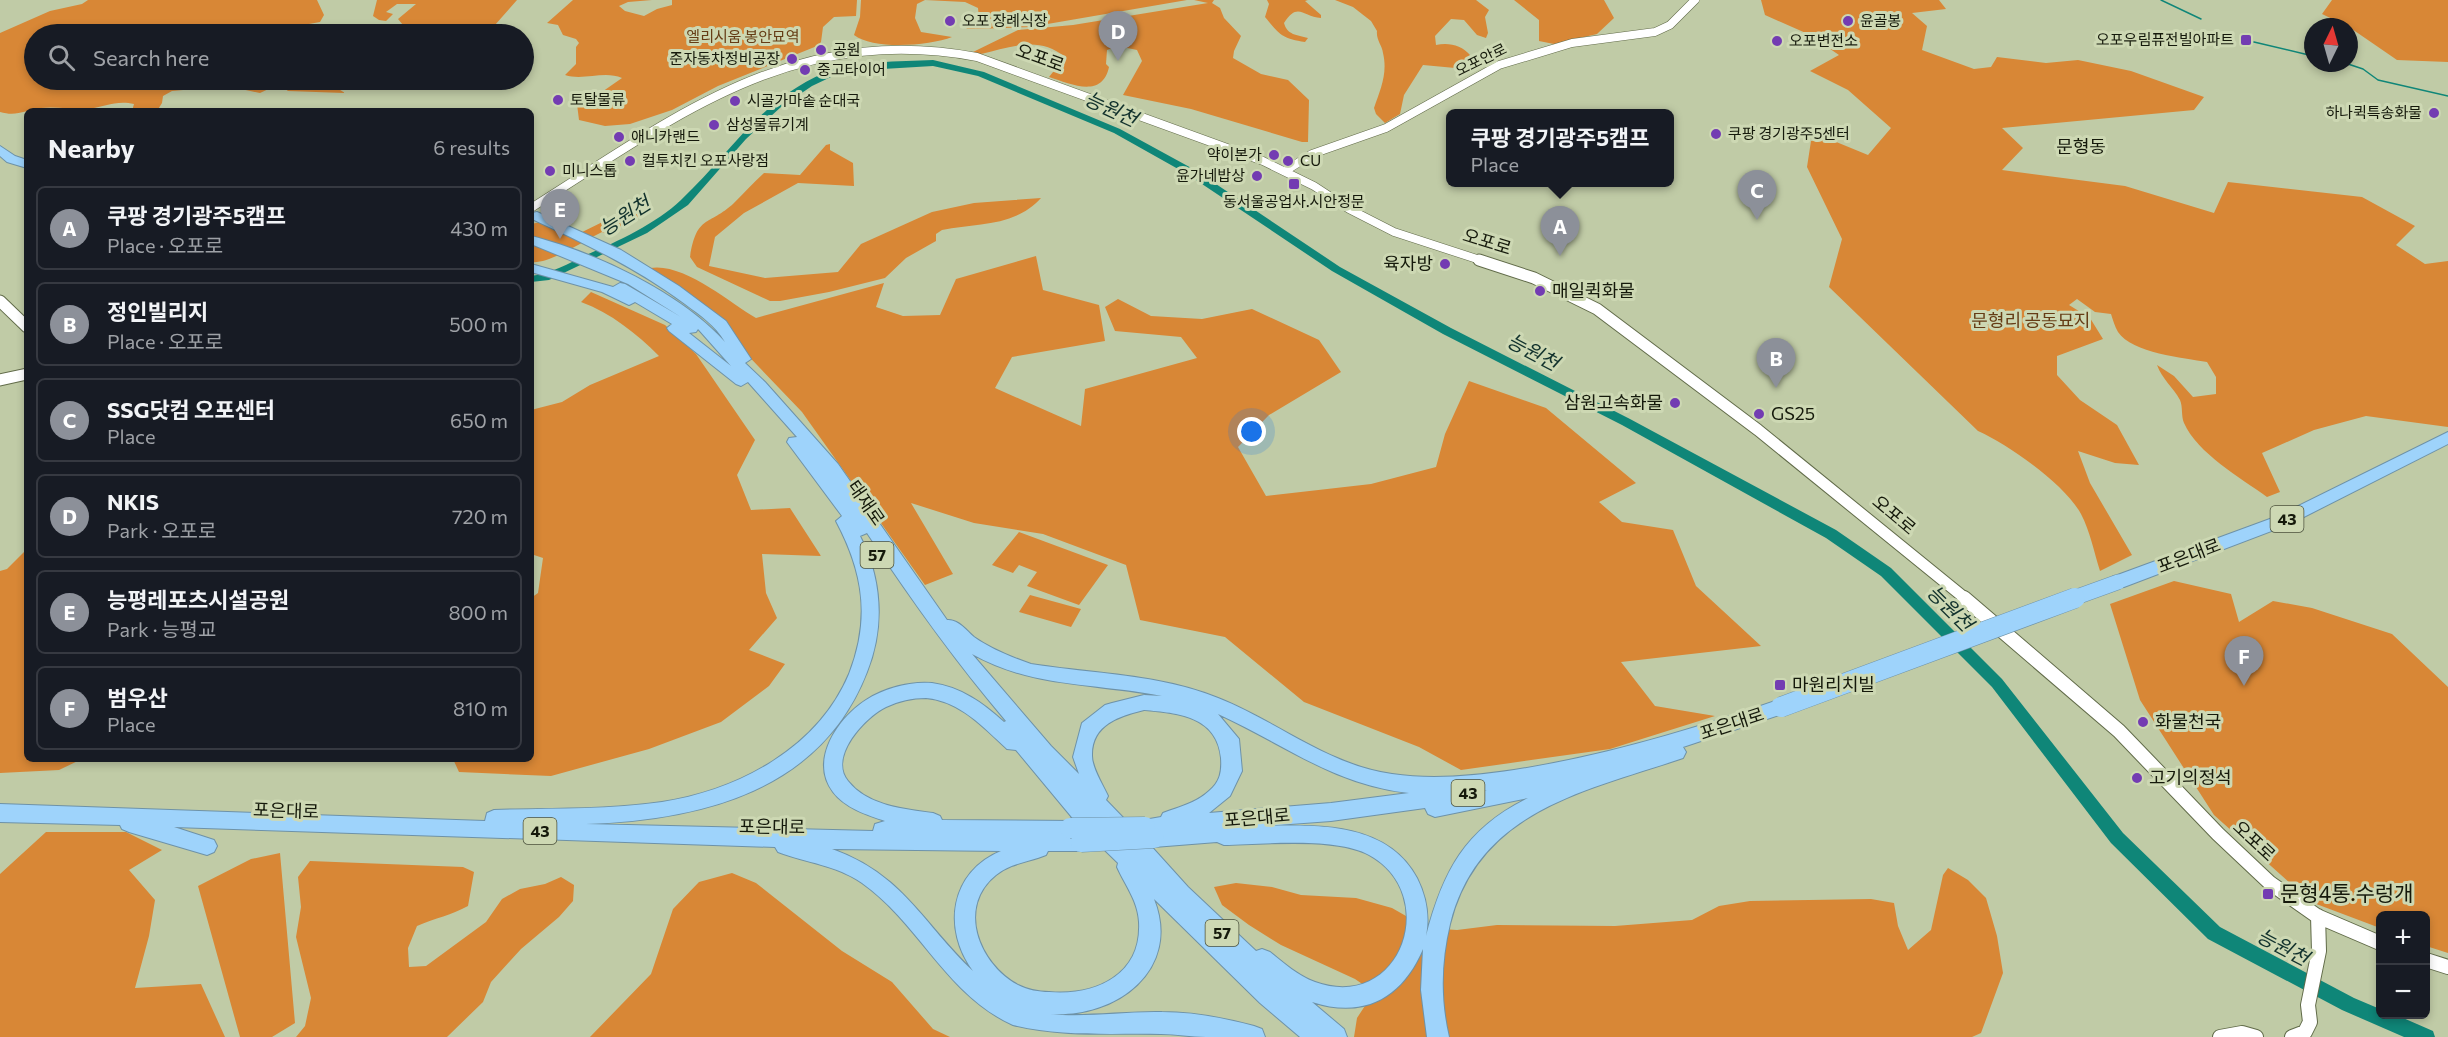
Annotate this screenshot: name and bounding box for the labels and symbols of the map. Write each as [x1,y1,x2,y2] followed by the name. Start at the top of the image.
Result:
[962,11,1048,29] place label: 오포 장례식장
[1098,11,1138,61] pin: D
[1860,11,1901,29] place label: 윤골봉
[943,14,957,28] marker: 오포 장례식장
[1841,14,1855,28] marker: 윤골봉
[2304,18,2358,72] north arrow
[686,27,800,45] park label: 엘리시움 봉안묘역
[2096,30,2234,48] place label: 오포우림퓨전빌아파트
[1789,31,1858,49] place label: 오포변전소
[2239,33,2253,47] marker: 오포우림퓨전빌아파트
[1770,34,1784,48] marker: 오포변전소
[1013,38,1067,76] street label: 오포로
[1452,39,1509,79] street label: 오포안로
[833,40,861,58] place label: 공원
[814,43,828,57] marker: 공원
[670,49,780,67] place label: 준자동차정비공장
[785,52,799,66] marker: 준자동차정비공장
[817,60,886,78] place label: 중고타이어
[798,63,812,77] marker: 중고타이어
[1081,86,1144,132] water label: 능원천
[570,90,625,108] place label: 토탈물류
[747,91,860,109] place label: 시골가마솥 순대국
[551,93,565,107] marker: 토탈물류
[728,94,742,108] marker: 시골가마솥 순대국
[2325,103,2422,121] place label: 하나퀵특송화물
[2427,106,2441,120] marker: 하나퀵특송화물
[726,115,809,133] place label: 삼성물류기계
[707,118,721,132] marker: 삼성물류기계
[1728,124,1850,142] place label: 쿠팡 경기광주5센터
[631,127,700,145] place label: 애니카랜드
[1709,127,1723,141] marker: 쿠팡 경기광주5센터
[612,130,626,144] marker: 애니카랜드
[2056,135,2106,157] district label: 문형동
[1207,145,1262,163] place label: 약이본가
[1267,148,1281,162] marker: 약이본가
[642,151,769,169] place label: 컬투치킨 오포사랑점
[1300,151,1321,169] place label: CU
[623,154,637,168] marker: 컬투치킨 오포사랑점
[1281,154,1295,168] marker: CU
[562,161,617,179] place label: 미니스톱
[543,164,557,178] marker: 미니스톱
[1176,166,1245,184] place label: 윤가네밥상
[1250,169,1264,183] marker: 윤가네밥상
[1738,170,1776,220] pin: C
[1287,177,1301,191] marker: 동서울공업사.시안정문
[595,189,656,240] water label: 능원천
[540,190,580,239] pin: E
[1223,192,1365,210] place label: 동서울공업사.시안정문
[1540,206,1580,256] pin: A
[1460,223,1514,259] street label: 오포로
[1383,252,1433,274] place label: 육자방
[1438,257,1452,271] marker: 육자방
[1552,279,1635,301] place label: 매일퀵화물
[1533,284,1547,298] marker: 매일퀵화물
[1971,309,2091,331] park label: 문형리 공동묘지
[1503,328,1566,376] water label: 능원천
[1756,338,1796,388] pin: B
[1564,391,1663,413] place label: 삼원고속화물
[1668,396,1682,410] marker: 삼원고속화물
[1771,402,1815,424] place label: GS25
[1752,407,1766,421] marker: GS25
[1237,417,1266,446] your location
[844,476,890,529] street label: 태재로
[1869,490,1921,539] street label: 오포로
[2270,506,2304,532] road number: 43
[2154,533,2224,577] street label: 포은대로
[860,542,894,568] road number: 57
[1923,579,1981,637] water label: 능원천
[2224,636,2264,686] pin: F
[1792,673,1875,695] place label: 마원리치빌
[1773,678,1787,692] marker: 마원리치빌
[1697,702,1767,744] street label: 포은대로
[2155,710,2221,732] place label: 화물천국
[2136,715,2150,729] marker: 화물천국
[2149,766,2232,788] place label: 고기의정석
[2130,771,2144,785] marker: 고기의정석
[1452,780,1484,806] road number: 43
[253,798,320,822] street label: 포은대로
[1223,803,1291,831] street label: 포은대로
[739,814,805,838] street label: 포은대로
[2229,815,2280,865] street label: 오포로
[524,818,556,844] road number: 43
[2280,880,2413,905] place label: 문형4통.수렁개
[2261,887,2275,901] marker: 문형4통.수렁개
[1206,920,1238,946] road number: 57
[2253,923,2316,971] water label: 능원천

